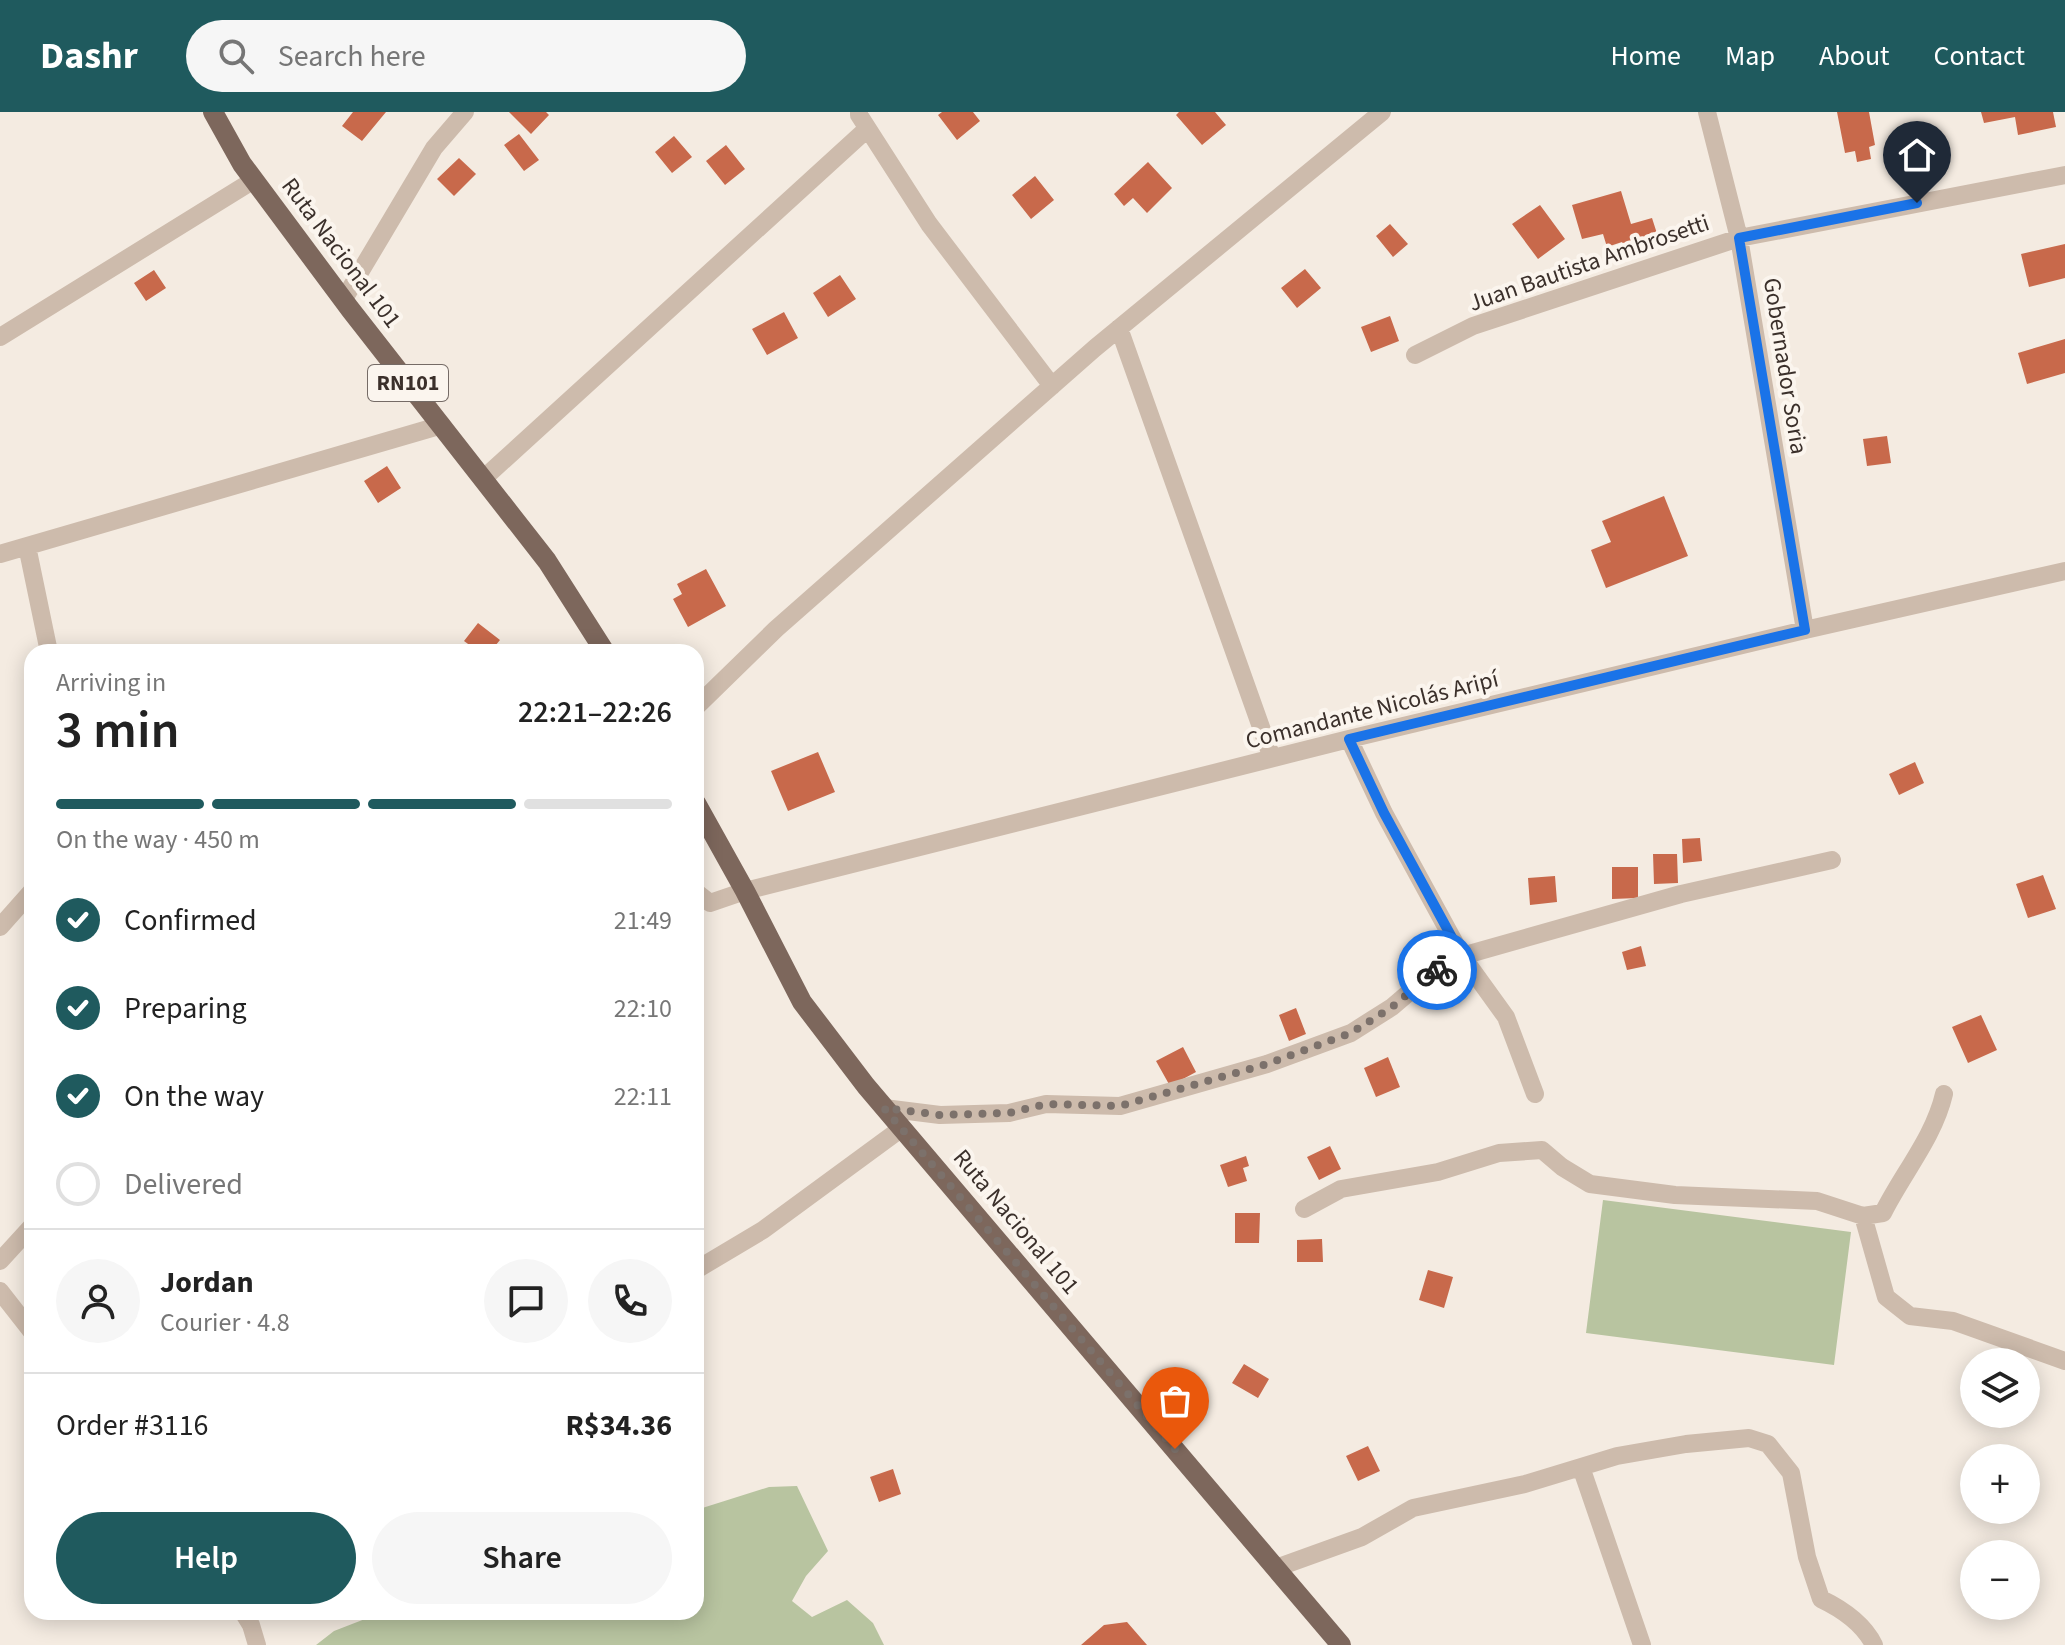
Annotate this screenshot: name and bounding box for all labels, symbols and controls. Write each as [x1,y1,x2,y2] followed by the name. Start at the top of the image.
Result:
[186,20,746,92] search box
[40,29,138,83] text: Dashr
[214,34,258,78] icon: search
[278,35,426,78] text: Search here
[1610,36,1681,76] text: Home
[1725,36,1775,76] text: Map
[1819,36,1890,76] text: About
[1934,36,2025,76] text: Contact
[1883,121,1951,203] pin
[1895,133,1939,177] icon: home
[273,170,409,336] street label: Ruta Nacional 101
[1464,205,1714,321] street label: Juan Bautista Ambrosetti
[1754,275,1816,457] street label: Gobernador Soria
[368,365,448,401] road number: RN101
[1242,661,1503,758] street label: Comandante Nicolás Aripí
[56,664,166,701] text: Arriving in
[518,691,672,734] text: 22:21–22:26
[56,694,180,768] text: 3 min
[56,821,260,858] text: On the way · 450 m
[56,898,100,942] icon: check
[124,899,257,942] text: Confirmed
[614,902,672,939] text: 21:49
[1397,930,1477,1010] courier
[1415,948,1459,992] icon: bike
[56,986,100,1030] icon: check
[124,987,247,1030] text: Preparing
[614,990,672,1027] text: 22:10
[56,1074,100,1118] icon: check
[124,1075,264,1118] text: On the way
[614,1078,672,1115] text: 22:11
[945,1142,1087,1302] street label: Ruta Nacional 101
[124,1163,243,1206] text: Delivered
[56,1259,140,1343] button: person
[484,1259,568,1343] button: chat
[588,1259,672,1343] button: phone
[160,1261,254,1304] text: Jordan
[160,1304,290,1341] text: Courier · 4.8
[1960,1348,2040,1620] map controls
[1960,1348,2040,1428] button: layers
[1141,1367,1209,1449] pin
[1153,1379,1197,1423] icon: bag
[56,1404,209,1447] text: Order #3116
[565,1404,672,1447] text: R$34.36
[1960,1444,2040,1524] button: +
[56,1512,356,1604] button: Help
[372,1512,672,1604] button: Share
[1960,1540,2040,1620] button: −

